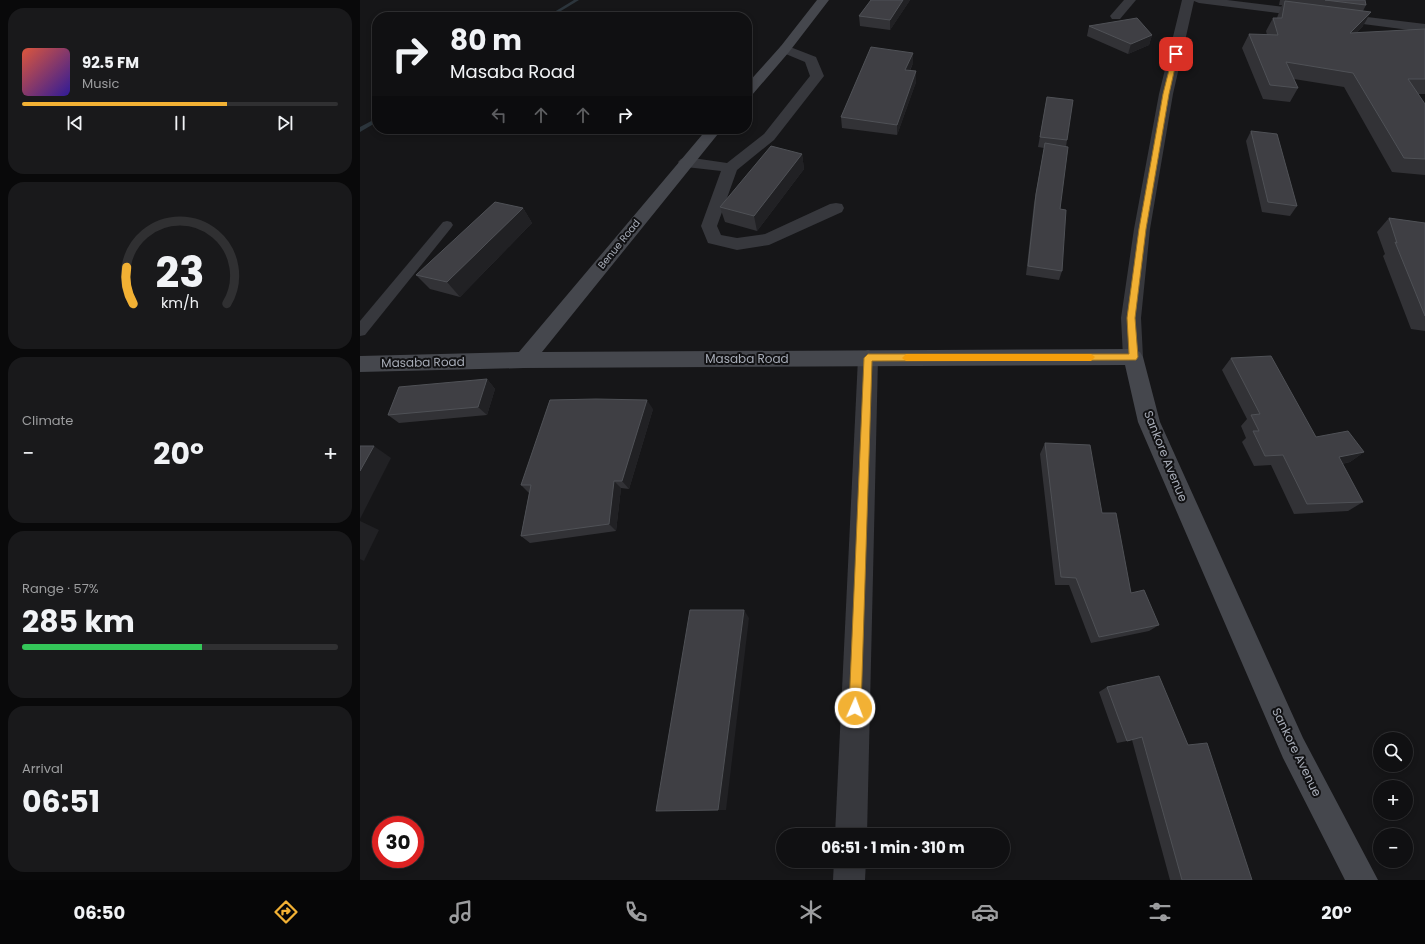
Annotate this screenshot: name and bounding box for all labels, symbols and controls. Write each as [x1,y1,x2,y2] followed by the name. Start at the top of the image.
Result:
[450,21,522,60] text: 80 m
[384,28,436,80] icon: right
[1159,37,1193,71] pin
[1165,43,1187,65] icon: arrive
[82,52,139,73] text: 92.5 FM
[450,59,575,84] text: Masaba Road
[82,74,119,93] text: Music
[488,104,510,126] icon: left
[530,104,552,126] icon: ahead
[572,104,594,126] icon: ahead
[614,104,636,126] icon: right
[64,112,86,134] icon: previous
[169,112,191,134] icon: pause
[274,112,296,134] icon: next
[594,216,644,272] street label: Benue Road
[156,242,204,301] text: 23
[161,292,199,312] text: km/h
[705,350,789,367] street label: Masaba Road
[381,353,465,371] street label: Masaba Road
[1140,408,1192,504] street label: Sankore Avenue
[22,411,73,430] text: Climate
[153,432,204,475] text: 20°
[22,438,34,469] text: −
[323,438,338,469] text: +
[22,579,99,598] text: Range · 57%
[22,600,135,643] text: 285 km
[834,687,876,729] position arrow
[1268,705,1326,799] street label: Sankore Avenue
[1373,732,1413,868] map controls
[1373,732,1413,772] button: search
[22,759,63,778] text: Arrival
[22,780,100,823] text: 06:51
[1373,780,1413,820] button: +
[372,816,424,868] speed limit sign: 30
[1373,828,1413,868] button: −
[821,837,965,858] text: 06:51 · 1 min · 310 m
[272,898,300,926] icon: directions
[447,898,475,926] icon: music
[622,898,650,926] icon: phone
[797,898,825,926] icon: climate
[971,898,999,926] icon: car
[1146,898,1174,926] icon: filters
[73,900,125,925] text: 06:50
[1321,900,1352,925] text: 20°

